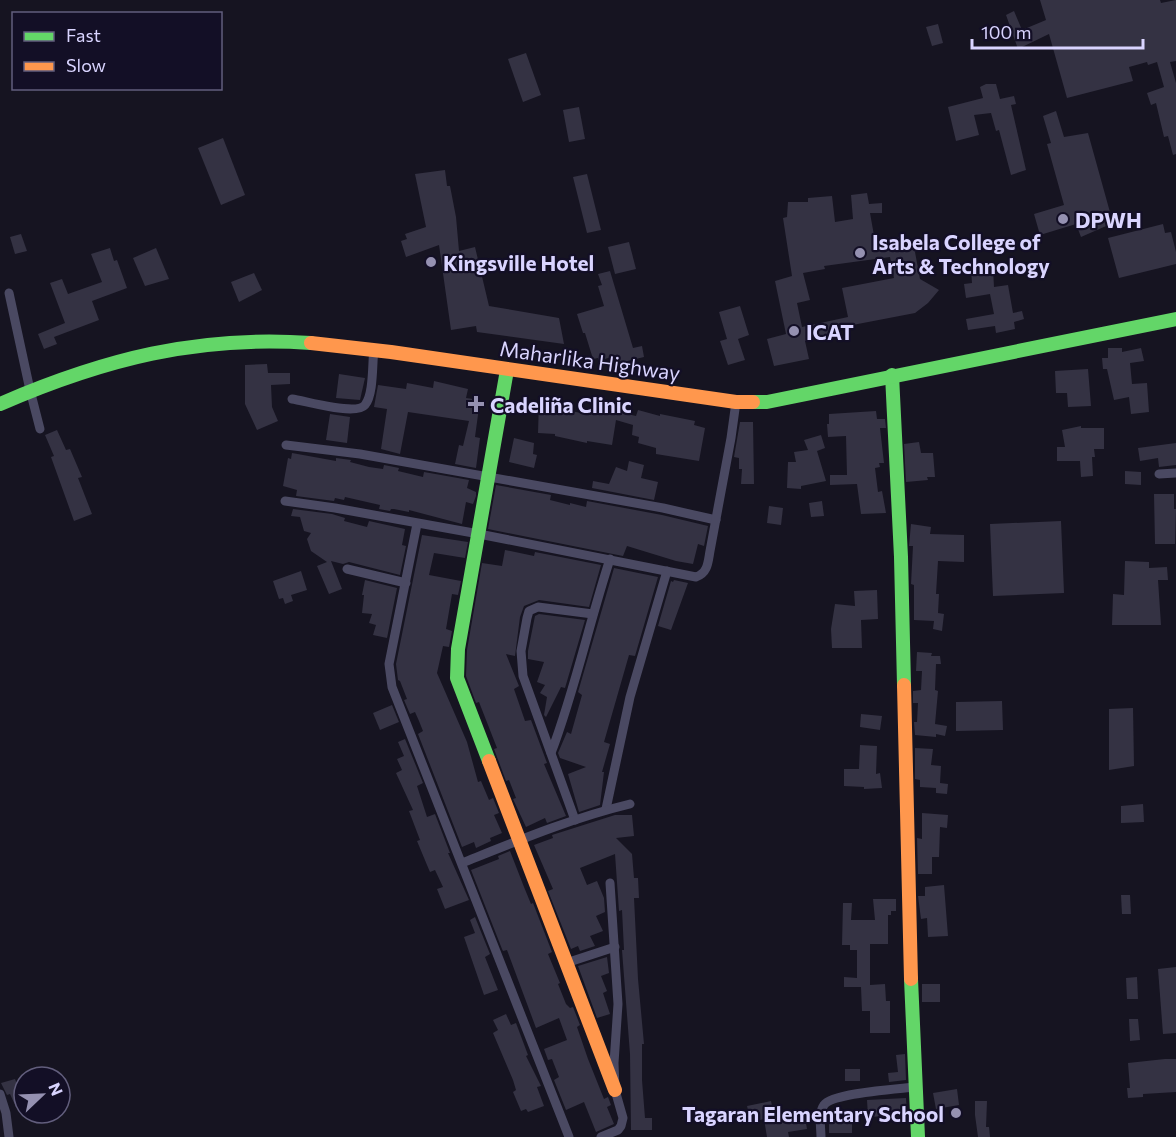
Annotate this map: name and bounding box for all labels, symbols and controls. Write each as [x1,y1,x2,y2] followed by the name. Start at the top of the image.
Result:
[12,12,222,90] legend
[972,12,1143,50] scale bar
[981,21,1031,43] text: 100 m
[66,24,101,46] text: Fast
[66,54,106,76] text: Slow
[1075,207,1142,232] place label: DPWH
[1056,212,1070,226] marker: DPWH
[872,229,1050,278] place label: Isabela College of Arts & Technology
[853,246,867,260] marker: Isabela College of Arts & Technology
[443,250,594,275] place label: Kingsville Hotel
[424,255,438,269] marker: Kingsville Hotel
[806,319,854,344] place label: ICAT
[787,324,801,338] marker: ICAT
[498,335,682,385] street label: Maharlika Highway
[490,392,632,417] place label: Cadeliña Clinic
[467,395,485,413] marker: Cadeliña Clinic
[12,1065,72,1125] north arrow
[45,1080,67,1098] text: N
[682,1101,944,1126] place label: Tagaran Elementary School
[949,1106,963,1120] marker: Tagaran Elementary School

